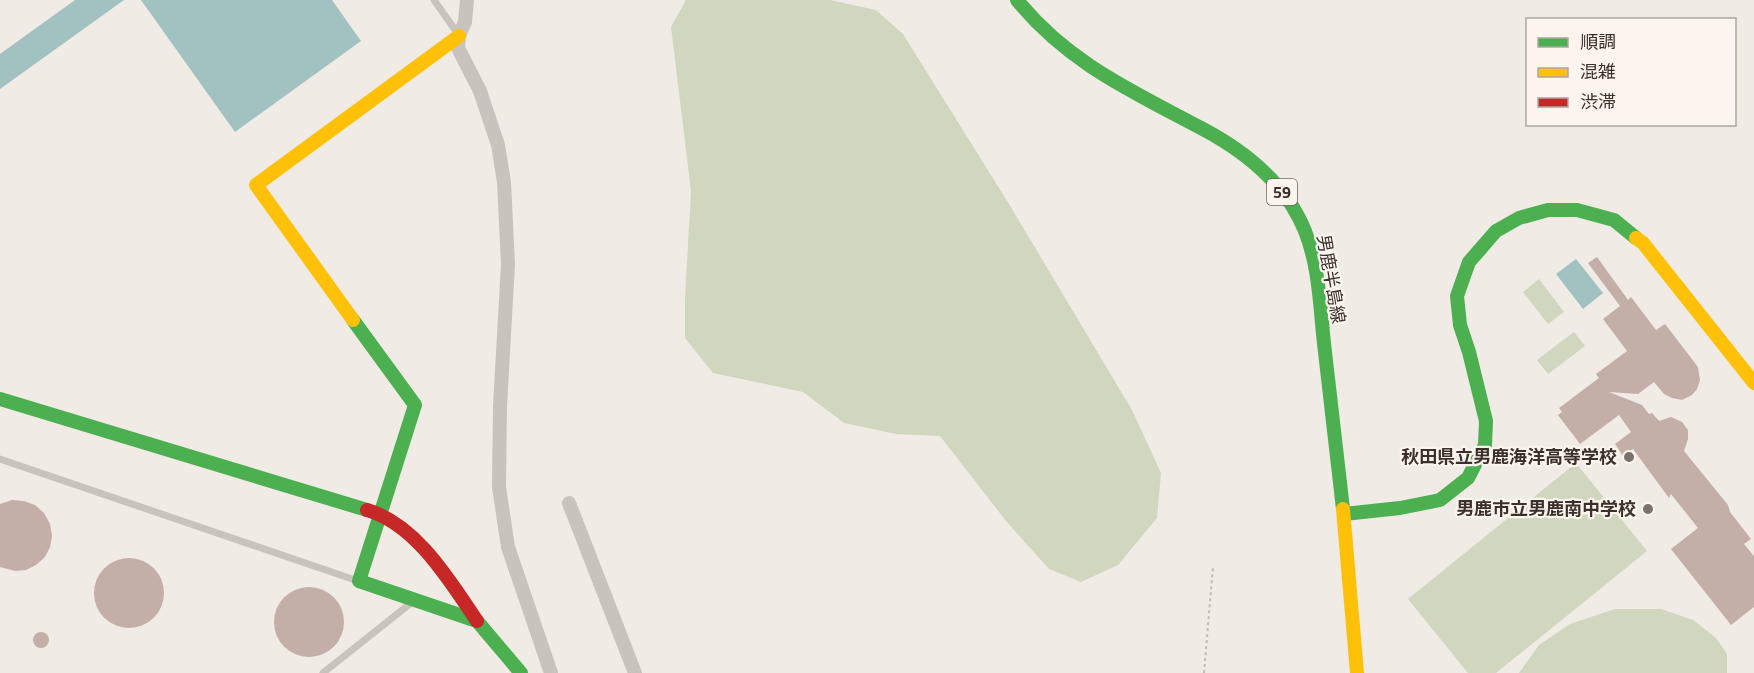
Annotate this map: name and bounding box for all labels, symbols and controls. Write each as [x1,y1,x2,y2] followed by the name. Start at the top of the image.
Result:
[1526,18,1736,126] legend
[1580,28,1616,55] text: 順調
[1580,58,1616,85] text: 混雑
[1580,88,1616,115] text: 渋滞
[1267,179,1297,205] road number: 59
[1310,232,1353,326] street label: 男鹿半島線
[1401,443,1617,470] place label: 秋田県立男鹿海洋高等学校
[1622,450,1636,464] marker: 秋田県立男鹿海洋高等学校
[1456,495,1636,522] place label: 男鹿市立男鹿南中学校
[1641,502,1655,516] marker: 男鹿市立男鹿南中学校

